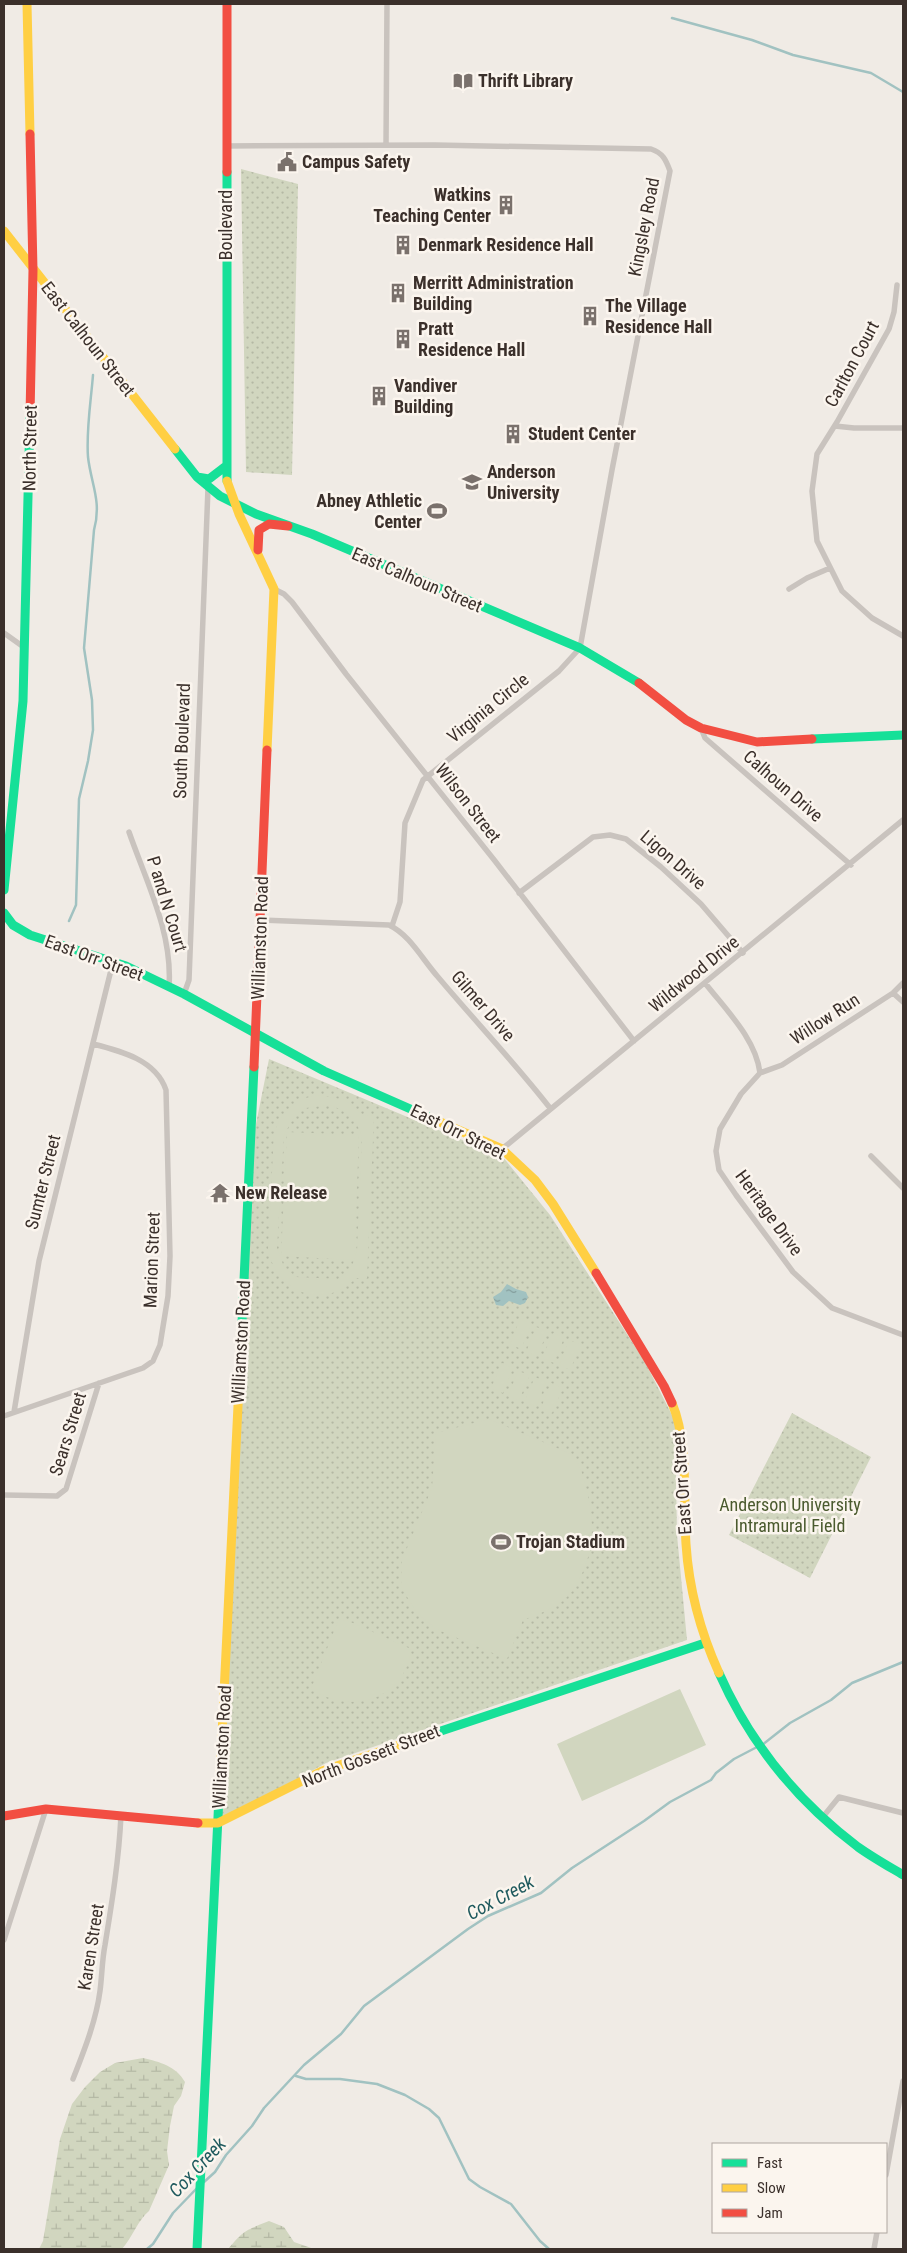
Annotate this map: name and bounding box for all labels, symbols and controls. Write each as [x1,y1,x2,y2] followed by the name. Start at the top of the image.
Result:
[452,70,474,92] library icon: Thrift Library
[478,70,573,91] place label: Thrift Library
[276,151,298,173] public building icon: Campus Safety
[302,151,410,172] place label: Campus Safety
[624,176,663,278] street label: Kingsley Road
[373,184,491,226] place label: Watkins Teaching Center
[215,190,236,260] street label: Boulevard
[495,194,517,216] building icon: Watkins Teaching Center
[392,234,414,256] building icon: Denmark Residence Hall
[418,234,594,255] place label: Denmark Residence Hall
[413,272,574,314] place label: Merritt Administration Building
[37,277,140,400] street label: East Calhoun Street
[387,282,409,304] building icon: Merritt Administration Building
[605,295,712,337] place label: The Village Residence Hall
[579,305,601,327] building icon: The Village Residence Hall
[820,317,883,410] street label: Carlton Court
[418,318,525,360] place label: Pratt Residence Hall
[392,328,414,350] building icon: Pratt Residence Hall
[394,375,457,417] place label: Vandiver Building
[368,385,390,407] building icon: Vandiver Building
[18,405,41,491] street label: North Street
[502,423,524,445] building icon: Student Center
[528,423,636,444] place label: Student Center
[487,461,559,503] place label: Anderson University
[461,471,483,493] school or university icon: Anderson University
[316,490,422,532] place label: Abney Athletic Center
[426,500,448,522] sports icon: Abney Athletic Center
[349,543,486,616] street label: East Calhoun Street
[443,668,533,747] street label: Virginia Circle
[169,683,194,799] street label: South Boulevard
[739,746,827,826] street label: Calhoun Drive
[431,759,506,846] street label: Wilson Street
[636,826,710,894] street label: Ligon Drive
[143,853,192,954] street label: P and N Court
[247,876,272,1000] street label: Williamston Road
[42,930,146,985] street label: East Orr Street
[644,931,743,1016] street label: Wildwood Drive
[447,966,520,1045] street label: Gilmer Drive
[786,989,863,1049] street label: Willow Run
[407,1099,509,1164] street label: East Orr Street
[21,1132,64,1232] street label: Sumter Street
[731,1166,807,1260] street label: Heritage Drive
[209,1182,231,1204] temple icon: New Release
[235,1182,328,1203] place label: New Release
[139,1212,164,1308] street label: Marion Street
[227,1280,254,1404] street label: Williamston Road
[45,1389,90,1478] street label: Sears Street
[667,1431,696,1535] street label: East Orr Street
[719,1494,861,1536] park label: Anderson University Intramural Field
[490,1531,512,1553] sports icon: Trojan Stadium
[516,1531,625,1552] place label: Trojan Stadium
[208,1685,235,1809] street label: Williamston Road
[299,1720,443,1791] street label: North Gossett Street
[462,1870,539,1925] water label: Cox Creek
[73,1902,108,1992] street label: Karen Street
[164,2132,231,2202] water label: Cox Creek
[712,2143,887,2233] legend
[757,2154,782,2172] text: Fast
[757,2179,786,2197] text: Slow
[757,2204,783,2222] text: Jam

